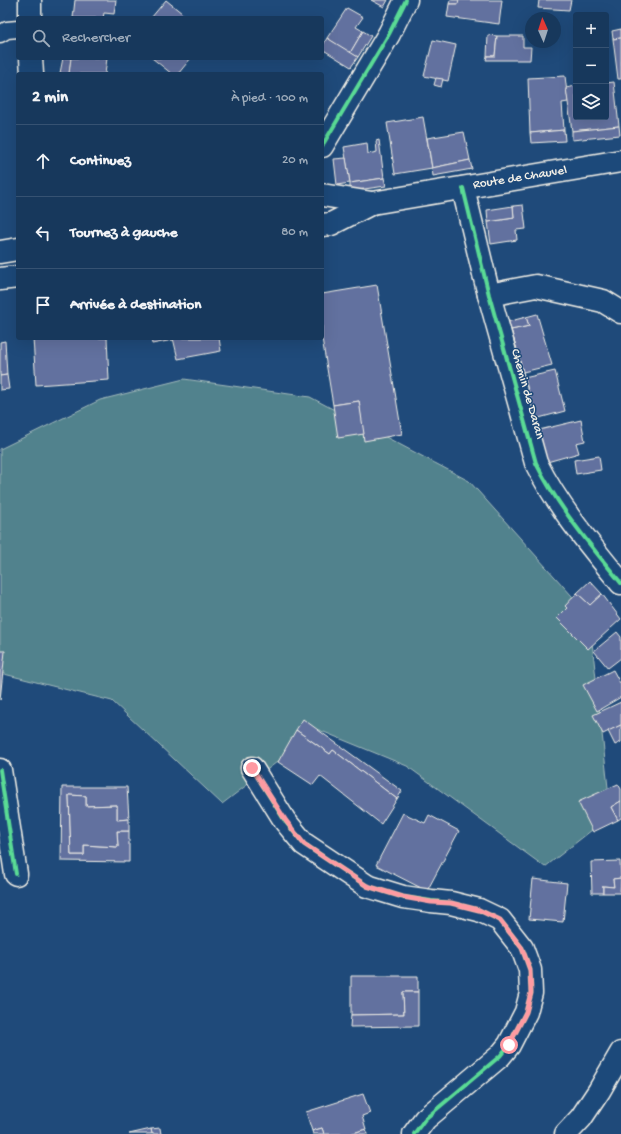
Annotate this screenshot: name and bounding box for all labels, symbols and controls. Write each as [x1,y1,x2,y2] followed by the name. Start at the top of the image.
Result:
[525,12,561,48] north arrow
[573,12,609,120] map controls
[573,12,609,48] button: +
[16,16,324,60] search box
[30,27,52,49] icon: search
[62,29,130,47] text: Rechercher
[573,48,609,84] button: −
[573,84,609,120] button: layers
[32,88,68,108] text: 2 min
[231,91,308,106] text: À pied · 100 m
[32,150,54,172] icon: ahead
[70,152,131,170] text: Continuez
[282,153,308,168] text: 20 m
[472,163,568,193] street label: Route de Chauvel
[32,222,54,244] icon: left
[70,224,178,242] text: Tournez à gauche
[281,225,308,240] text: 80 m
[32,294,54,316] icon: arrive
[70,296,201,314] text: Arrivée à destination
[507,347,547,442] street label: Chemin de Daran
[243,759,261,777] route end
[500,1036,518,1054] route start

